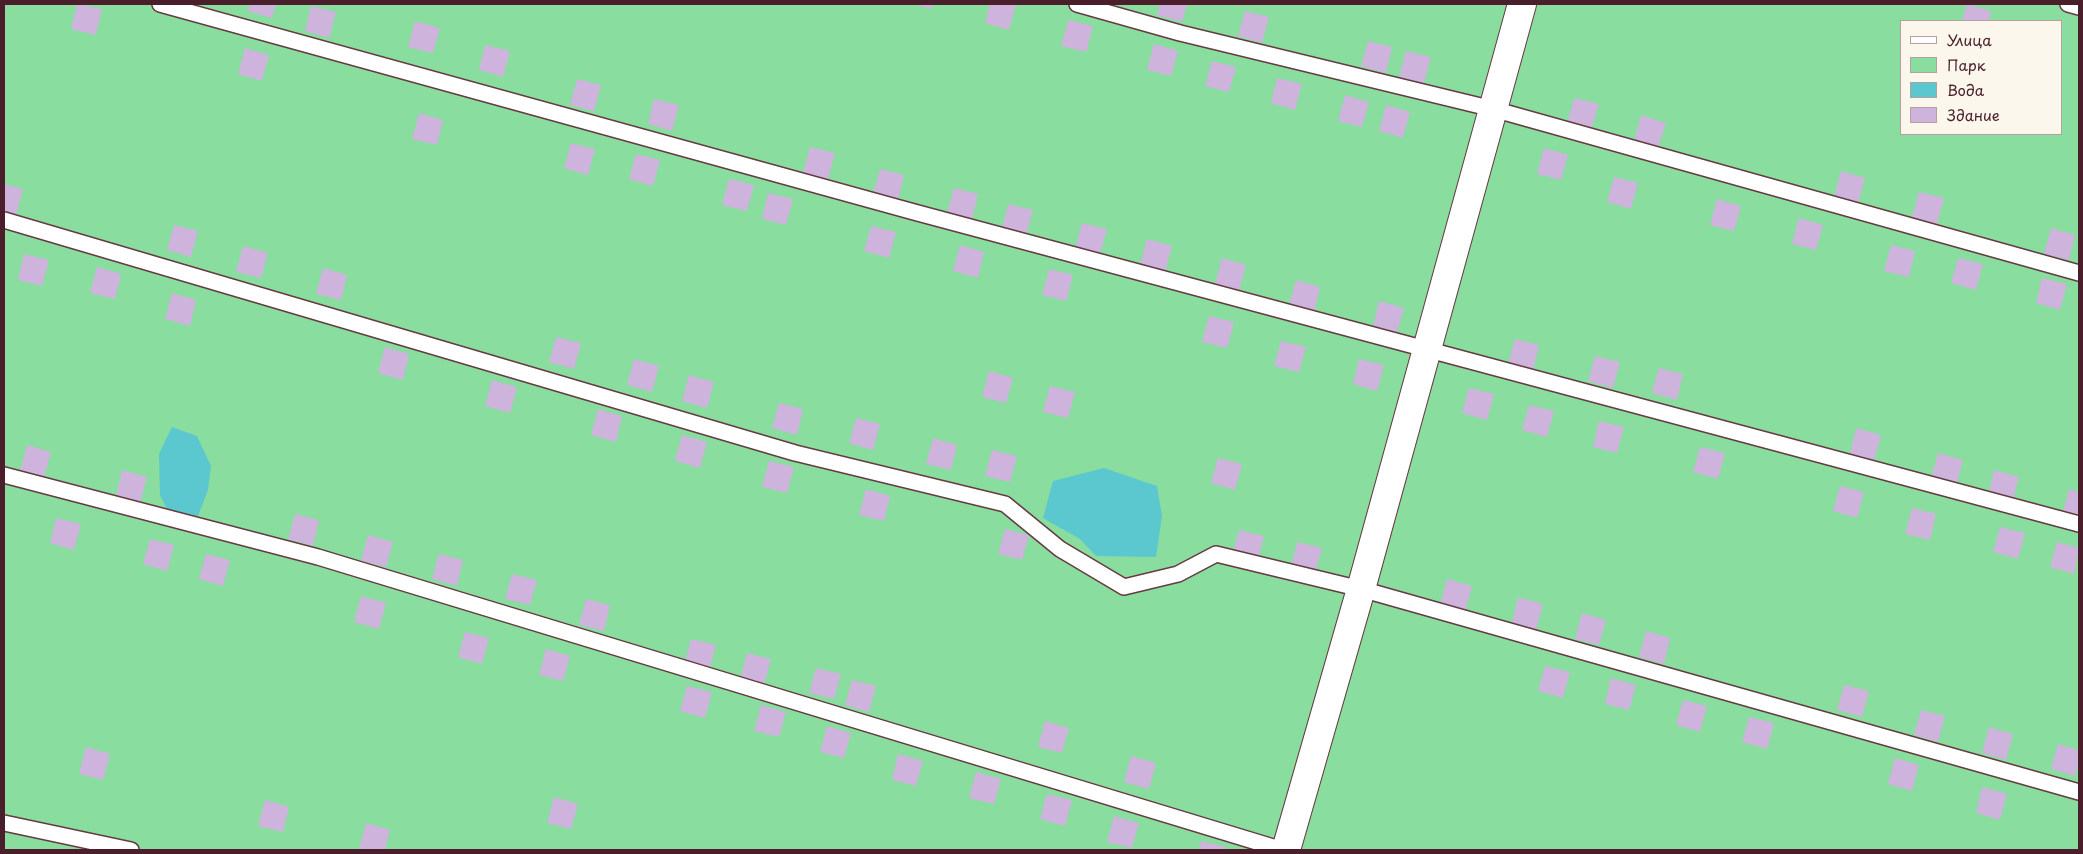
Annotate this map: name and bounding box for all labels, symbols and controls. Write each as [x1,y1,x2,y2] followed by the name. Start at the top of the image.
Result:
[1900,20,2063,135] legend
[1947,28,1992,51] text: Улица
[1947,53,1986,76] text: Парк
[1947,78,1984,101] text: Вода
[1947,103,2000,126] text: Здание

